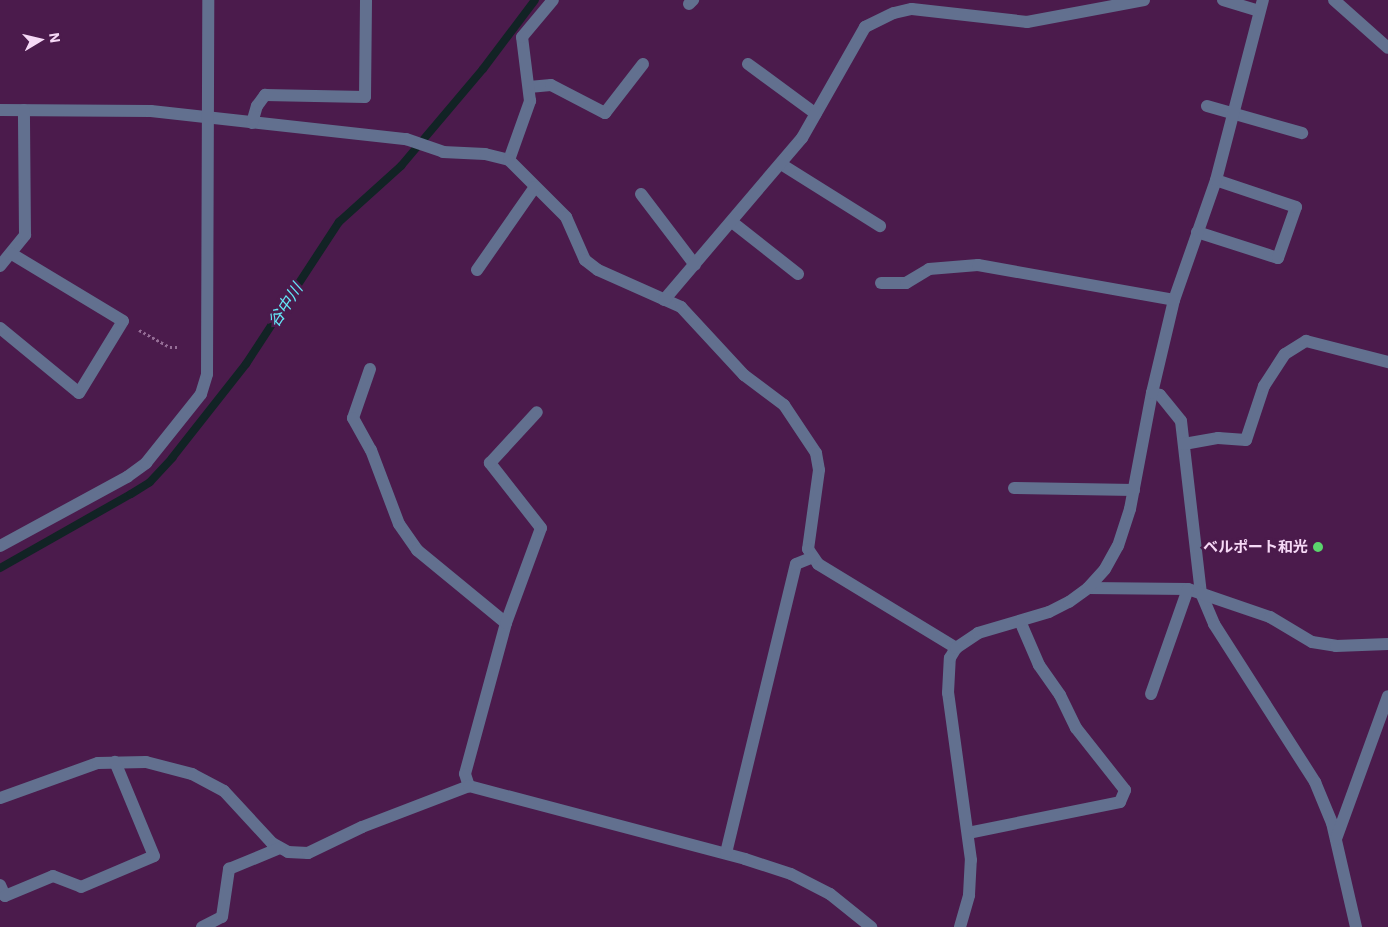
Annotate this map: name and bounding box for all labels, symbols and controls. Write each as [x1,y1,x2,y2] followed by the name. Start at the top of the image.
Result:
[15,15,65,65] north arrow
[45,31,64,44] text: N
[264,280,306,330] water label: 谷中川
[1203,538,1308,556] place label: ベルポート和光
[1312,541,1324,553] marker: ベルポート和光

